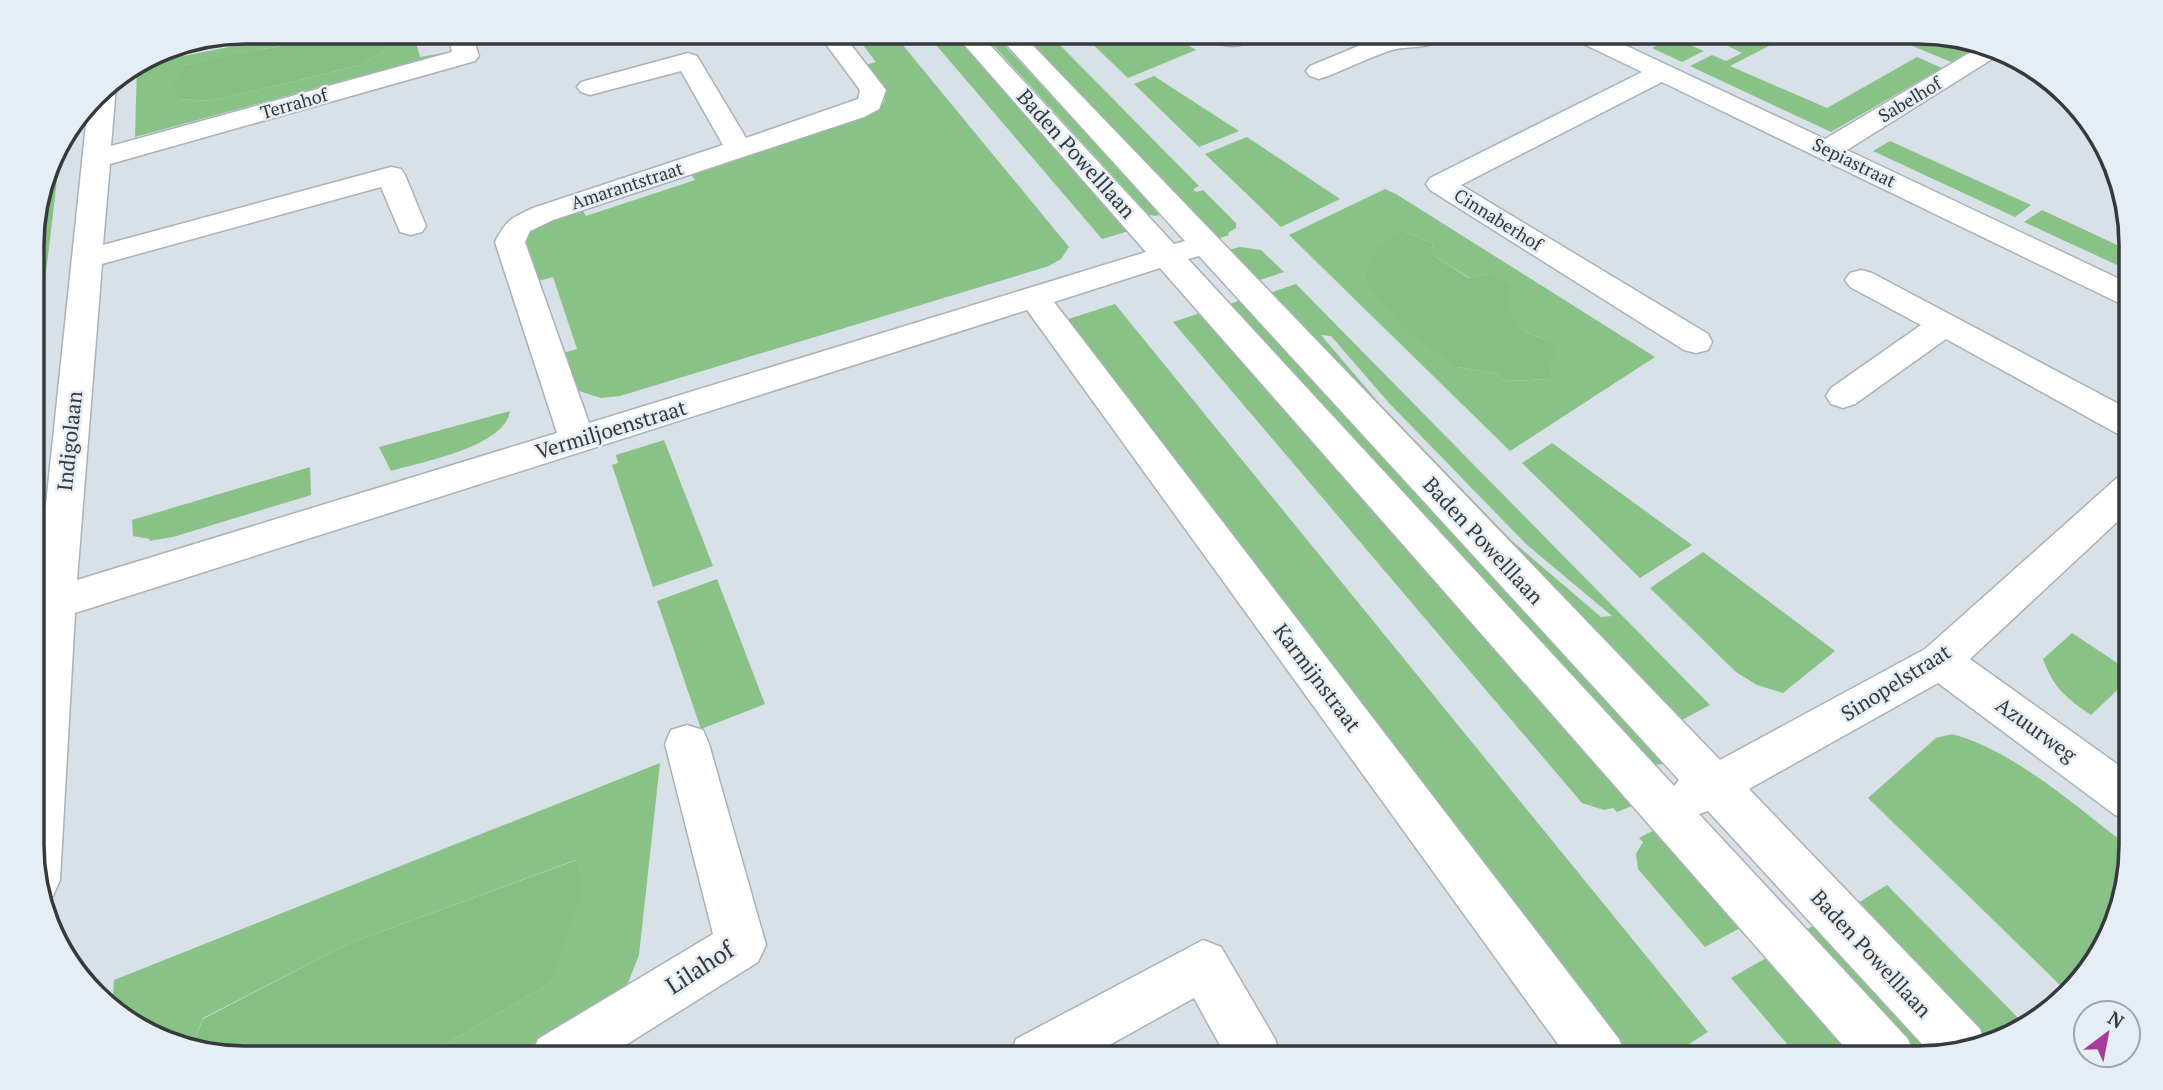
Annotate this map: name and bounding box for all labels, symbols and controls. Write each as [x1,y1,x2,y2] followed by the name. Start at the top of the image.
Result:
[1873,70,1947,127] street label: Sabelhof
[257,82,332,124] street label: Terrahof
[1011,83,1143,224] street label: Baden Powelllaan
[1809,132,1900,193] street label: Sepiastraat
[568,156,686,214] street label: Amarantstraat
[1450,182,1549,257] street label: Cinnaberhof
[50,389,88,492] street label: Indigolaan
[532,393,690,465] street label: Vermiljoenstraat
[1417,471,1551,611] street label: Baden Powelllaan
[1268,617,1368,738] street label: Karmijnstraat
[1835,637,1956,727] street label: Sinopelstraat
[1990,690,2083,769] street label: Azuurweg
[1805,884,1939,1024] street label: Baden Powelllaan
[659,932,741,1001] street label: Lilahof
[2072,999,2142,1069] north arrow
[2104,1005,2130,1034] text: N

